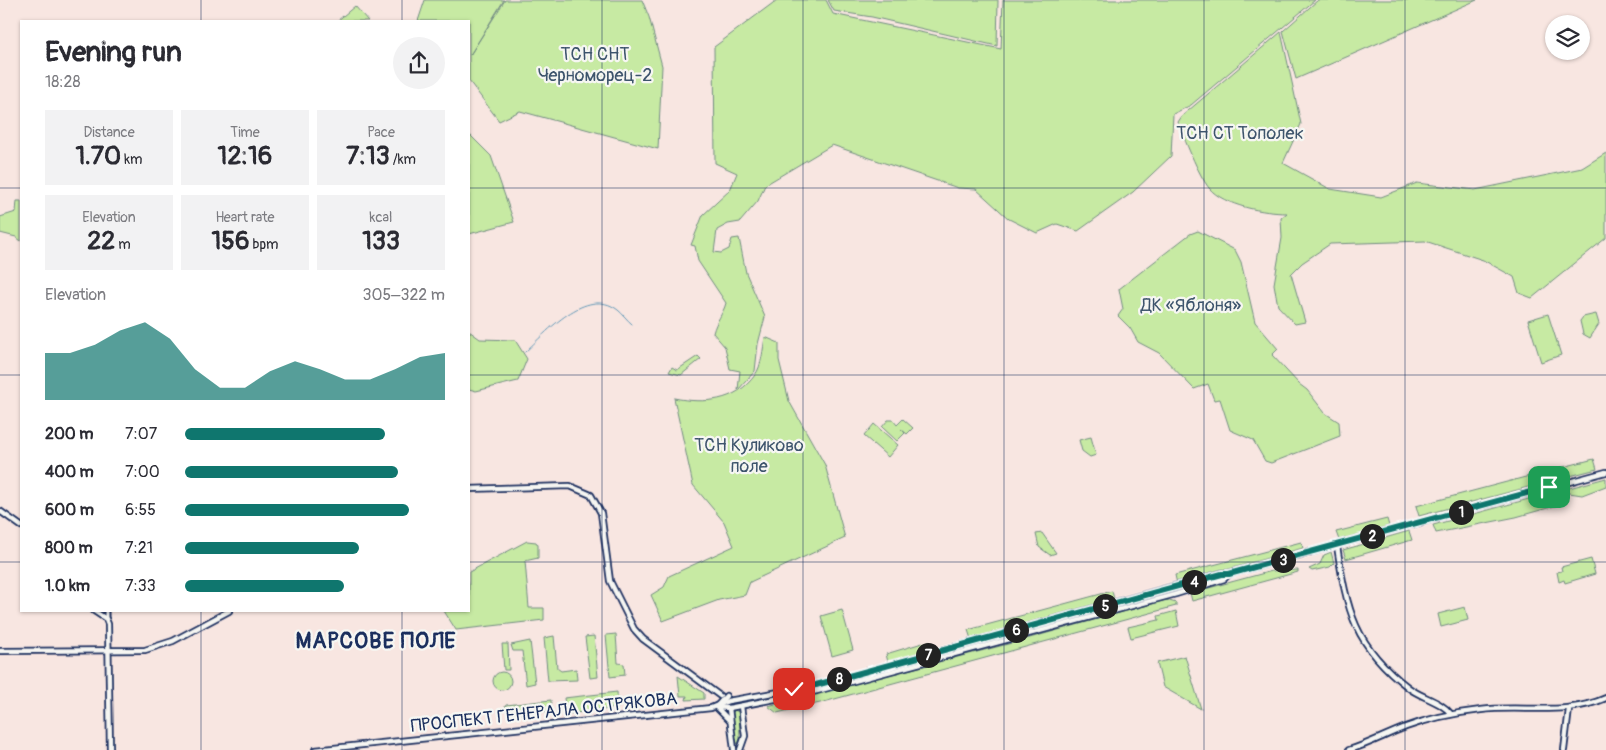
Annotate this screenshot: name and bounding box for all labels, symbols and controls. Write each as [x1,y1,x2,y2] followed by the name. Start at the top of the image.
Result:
[1545,15,1590,60] map controls
[1545,15,1590,60] button: layers
[45,35,182,70] text: Evening run
[393,37,445,89] button: share
[538,43,652,87] park label: ТСН СНТ Черноморец-2
[45,72,81,92] text: 18:28
[1176,122,1304,145] park label: ТСН СТ Тополек
[83,124,135,141] text: Distance
[230,124,260,141] text: Time
[367,124,395,141] text: Pace
[76,141,121,172] text: 1.70
[218,141,272,172] text: 12:16
[346,141,390,172] text: 7:13
[121,151,142,168] text: km
[390,151,416,168] text: /km
[82,209,136,226] text: Elevation
[215,209,275,226] text: Heart rate
[370,209,392,226] text: kcal
[87,226,115,257] text: 22
[212,226,249,257] text: 156
[362,226,400,257] text: 133
[115,236,131,253] text: m
[249,236,278,253] text: bpm
[45,285,106,305] text: Elevation
[363,285,445,305] text: 305–322 m
[1140,294,1241,317] park label: ДК «Яблоня»
[45,424,93,444] text: 200 m
[125,424,157,444] text: 7:07
[694,434,804,478] park label: ТСН Куликово поле
[45,462,94,482] text: 400 m
[125,462,160,482] text: 7:00
[1528,466,1570,508] pin
[1535,473,1563,501] icon: arrive
[45,500,94,520] text: 600 m
[125,500,156,520] text: 6:55
[1448,500,1474,524] pin: 1
[1459,504,1464,521] text: 1
[1360,524,1384,548] pin: 2
[1369,528,1376,545] text: 2
[45,538,93,558] text: 800 m
[125,538,153,558] text: 7:21
[1270,548,1296,572] pin: 3
[1280,552,1287,569] text: 3
[1182,570,1206,594] pin: 4
[1190,574,1199,591] text: 4
[45,576,90,596] text: 1.0 km
[125,576,156,596] text: 7:33
[1092,594,1118,618] pin: 5
[1102,598,1109,615] text: 5
[1004,618,1028,642] pin: 6
[1012,622,1021,639] text: 6
[295,627,457,655] district label: МАРСОВЕ ПОЛЕ
[916,642,940,668] pin: 7
[925,647,932,664] text: 7
[826,666,852,692] pin: 8
[773,668,815,710] pin
[836,671,843,688] text: 8
[780,675,808,703] icon: check
[410,687,679,738] street label: ПРОСПЕКТ ГЕНЕРАЛА ОСТРЯКОВА

